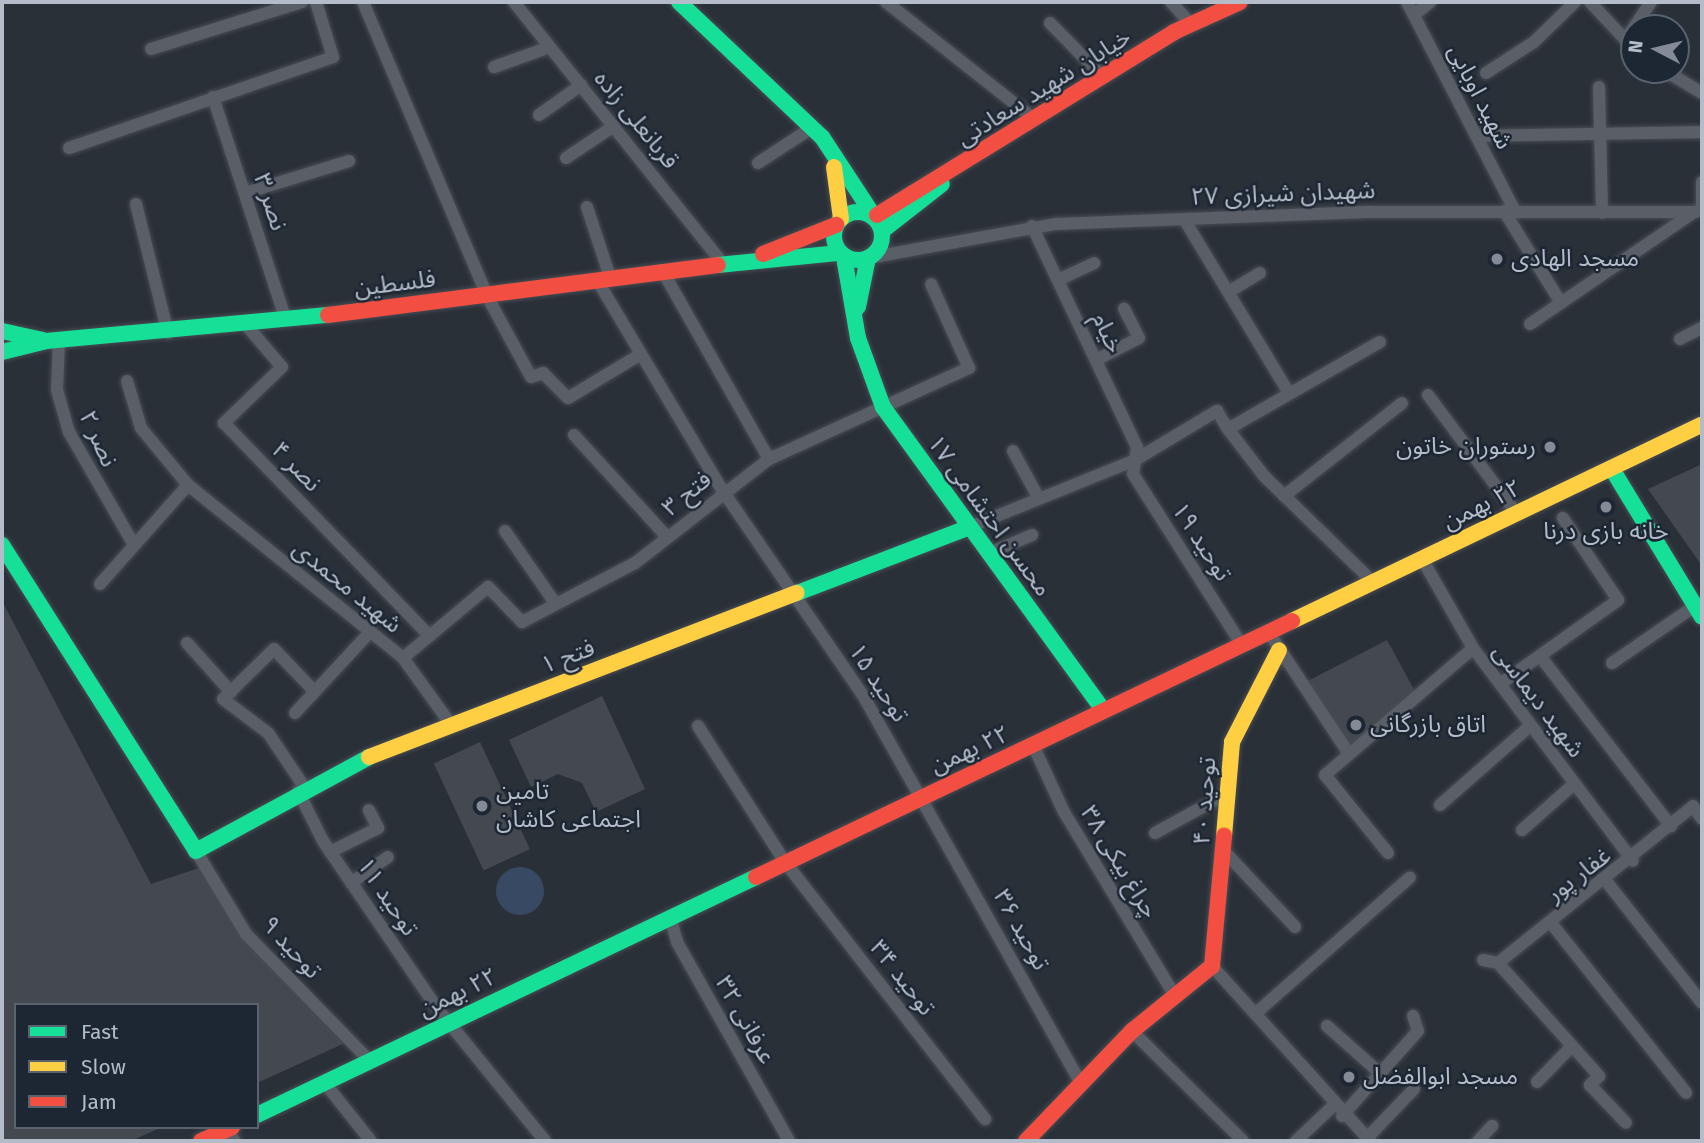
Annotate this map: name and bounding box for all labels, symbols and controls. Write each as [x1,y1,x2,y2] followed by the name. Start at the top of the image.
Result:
[1620,14,1690,84] north arrow
[952,23,1136,153] street label: خیابان شهید سعادتی
[1623,39,1648,54] text: N
[1441,40,1519,154] street label: شهید اوبایی
[588,65,684,175] street label: قربانعلی زاده
[247,170,293,234] street label: نصر ۳
[1190,176,1376,212] street label: شهیدان شیرازی ۲۷
[1511,245,1639,273] place label: مسجد الهادی
[1489,251,1505,267] marker: مسجد الهادی
[353,265,437,303] street label: فلسطین
[1085,308,1129,358] street label: خیام
[73,406,123,472] street label: نصر ۲
[921,430,1057,602] street label: محسن احتشامی ۱۷
[1396,433,1536,461] place label: رستوران خاتون
[265,436,327,498] street label: نصر ۴
[1542,439,1558,455] marker: رستوران خاتون
[656,465,718,523] street label: فتح ۳
[1438,474,1526,536] street label: ٢٢ بهمن
[1165,497,1237,587] street label: توحید ۱۹
[1598,499,1614,515] marker: خانه بازی درنا
[1543,518,1669,546] place label: خانه بازی درنا
[287,534,407,640] street label: شهید محمدی
[537,634,599,680] street label: فتح ۱
[842,638,914,728] street label: توحید ۱۵
[1486,638,1590,764] street label: شهید دیماسی
[1370,711,1486,739] place label: اتاق بازرگانی
[1348,717,1364,733] marker: اتاق بازرگانی
[926,719,1014,781] street label: ٢٢ بهمن
[1188,756,1222,846] street label: توحید ۴۰
[496,778,641,834] place label: تامین اجتماعی کاشان
[474,798,490,814] marker: تامین اجتماعی کاشان
[1074,800,1164,924] street label: چراغ بیکی ۳۸
[1541,841,1617,909] street label: غفار پور
[350,852,424,942] street label: توحید ۱۱
[987,884,1055,976] street label: توحید ۳۶
[255,911,327,985] street label: توحید ۹
[864,934,940,1022] street label: توحید ۳۴
[414,962,502,1024] street label: ٢٢ بهمن
[709,971,781,1069] street label: عرفانی ۳۲
[14,1003,259,1129] legend
[81,1019,119,1045] text: Fast
[81,1054,126,1080] text: Slow
[1363,1063,1518,1091] place label: مسجد ابوالفضل
[1341,1069,1357,1085] marker: مسجد ابوالفضل
[81,1089,117,1115] text: Jam

